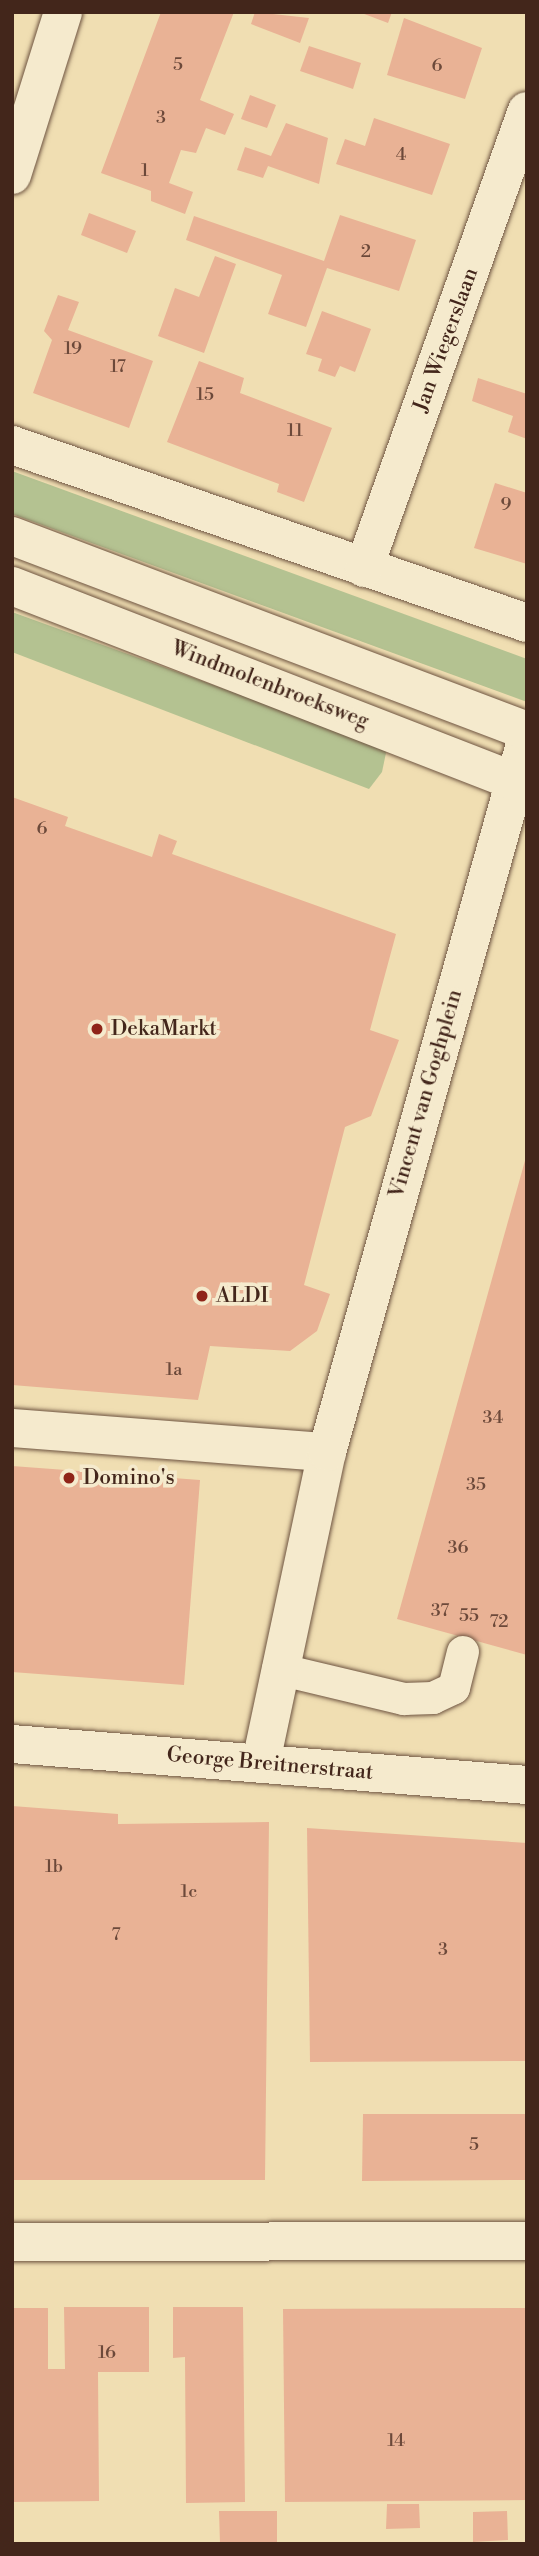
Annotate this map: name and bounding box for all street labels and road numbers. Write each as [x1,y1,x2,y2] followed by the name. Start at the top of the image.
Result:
[408,264,484,416] street label: Jan Wiegerslaan
[168,636,372,734] street label: Windmolenbroeksweg
[384,987,468,1201] street label: Vincent van Goghplein
[166,1742,374,1786] street label: George Breitnerstraat

